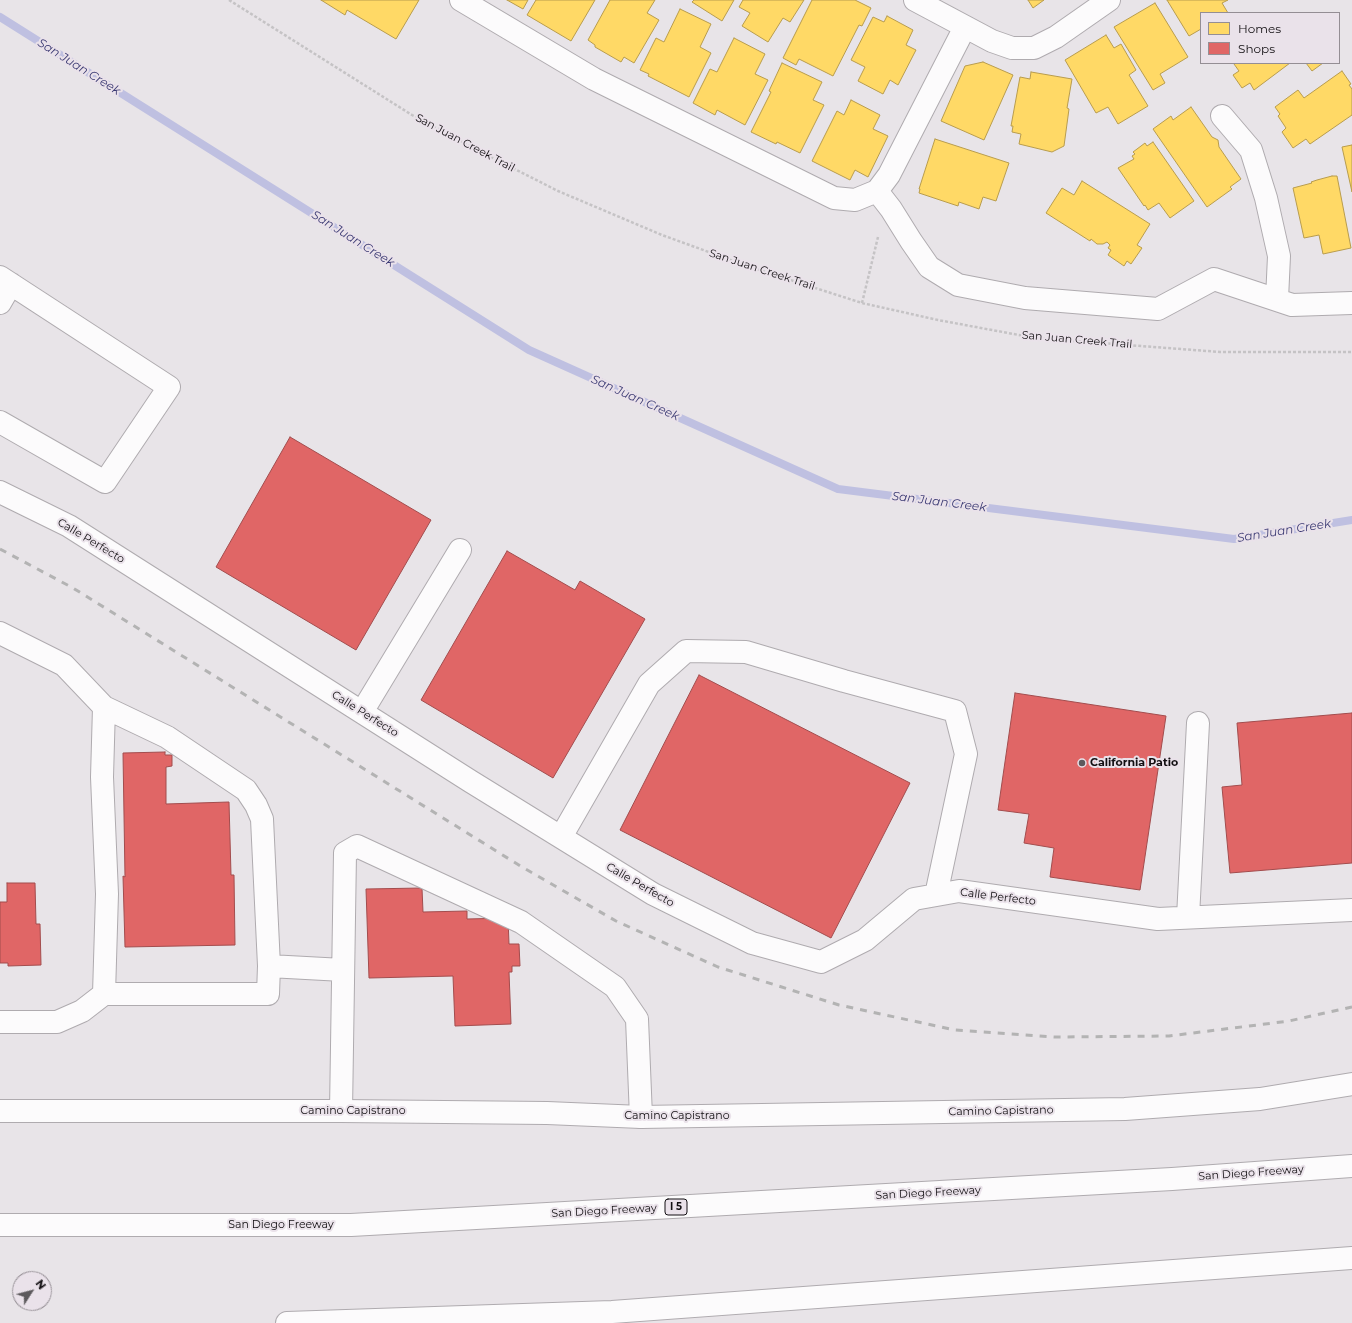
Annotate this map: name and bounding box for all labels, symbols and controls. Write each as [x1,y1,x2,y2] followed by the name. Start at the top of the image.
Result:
[1200,12,1340,64] legend
[1238,21,1281,36] text: Homes
[35,36,123,98] water label: San Juan Creek
[1238,41,1275,56] text: Shops
[413,111,517,175] street label: San Juan Creek Trail
[309,208,397,270] water label: San Juan Creek
[707,247,817,293] street label: San Juan Creek Trail
[1021,329,1133,351] street label: San Juan Creek Trail
[589,372,681,424] water label: San Juan Creek
[891,489,987,515] water label: San Juan Creek
[55,516,127,566] street label: Calle Perfecto
[1236,516,1332,546] water label: San Juan Creek
[329,688,401,740] street label: Calle Perfecto
[1090,756,1178,770] place label: California Patio
[1077,758,1087,768] marker: California Patio
[604,860,676,910] street label: Calle Perfecto
[959,886,1037,908] street label: Calle Perfecto
[948,1103,1054,1119] street label: Camino Capistrano
[300,1104,406,1118] street label: Camino Capistrano
[624,1109,730,1123] street label: Camino Capistrano
[1198,1163,1304,1183] street label: San Diego Freeway
[875,1184,981,1202] street label: San Diego Freeway
[665,1199,687,1215] road number: I 5
[551,1202,657,1220] street label: San Diego Freeway
[228,1218,334,1232] street label: San Diego Freeway
[12,1271,52,1311] north arrow
[33,1277,49,1292] text: N

